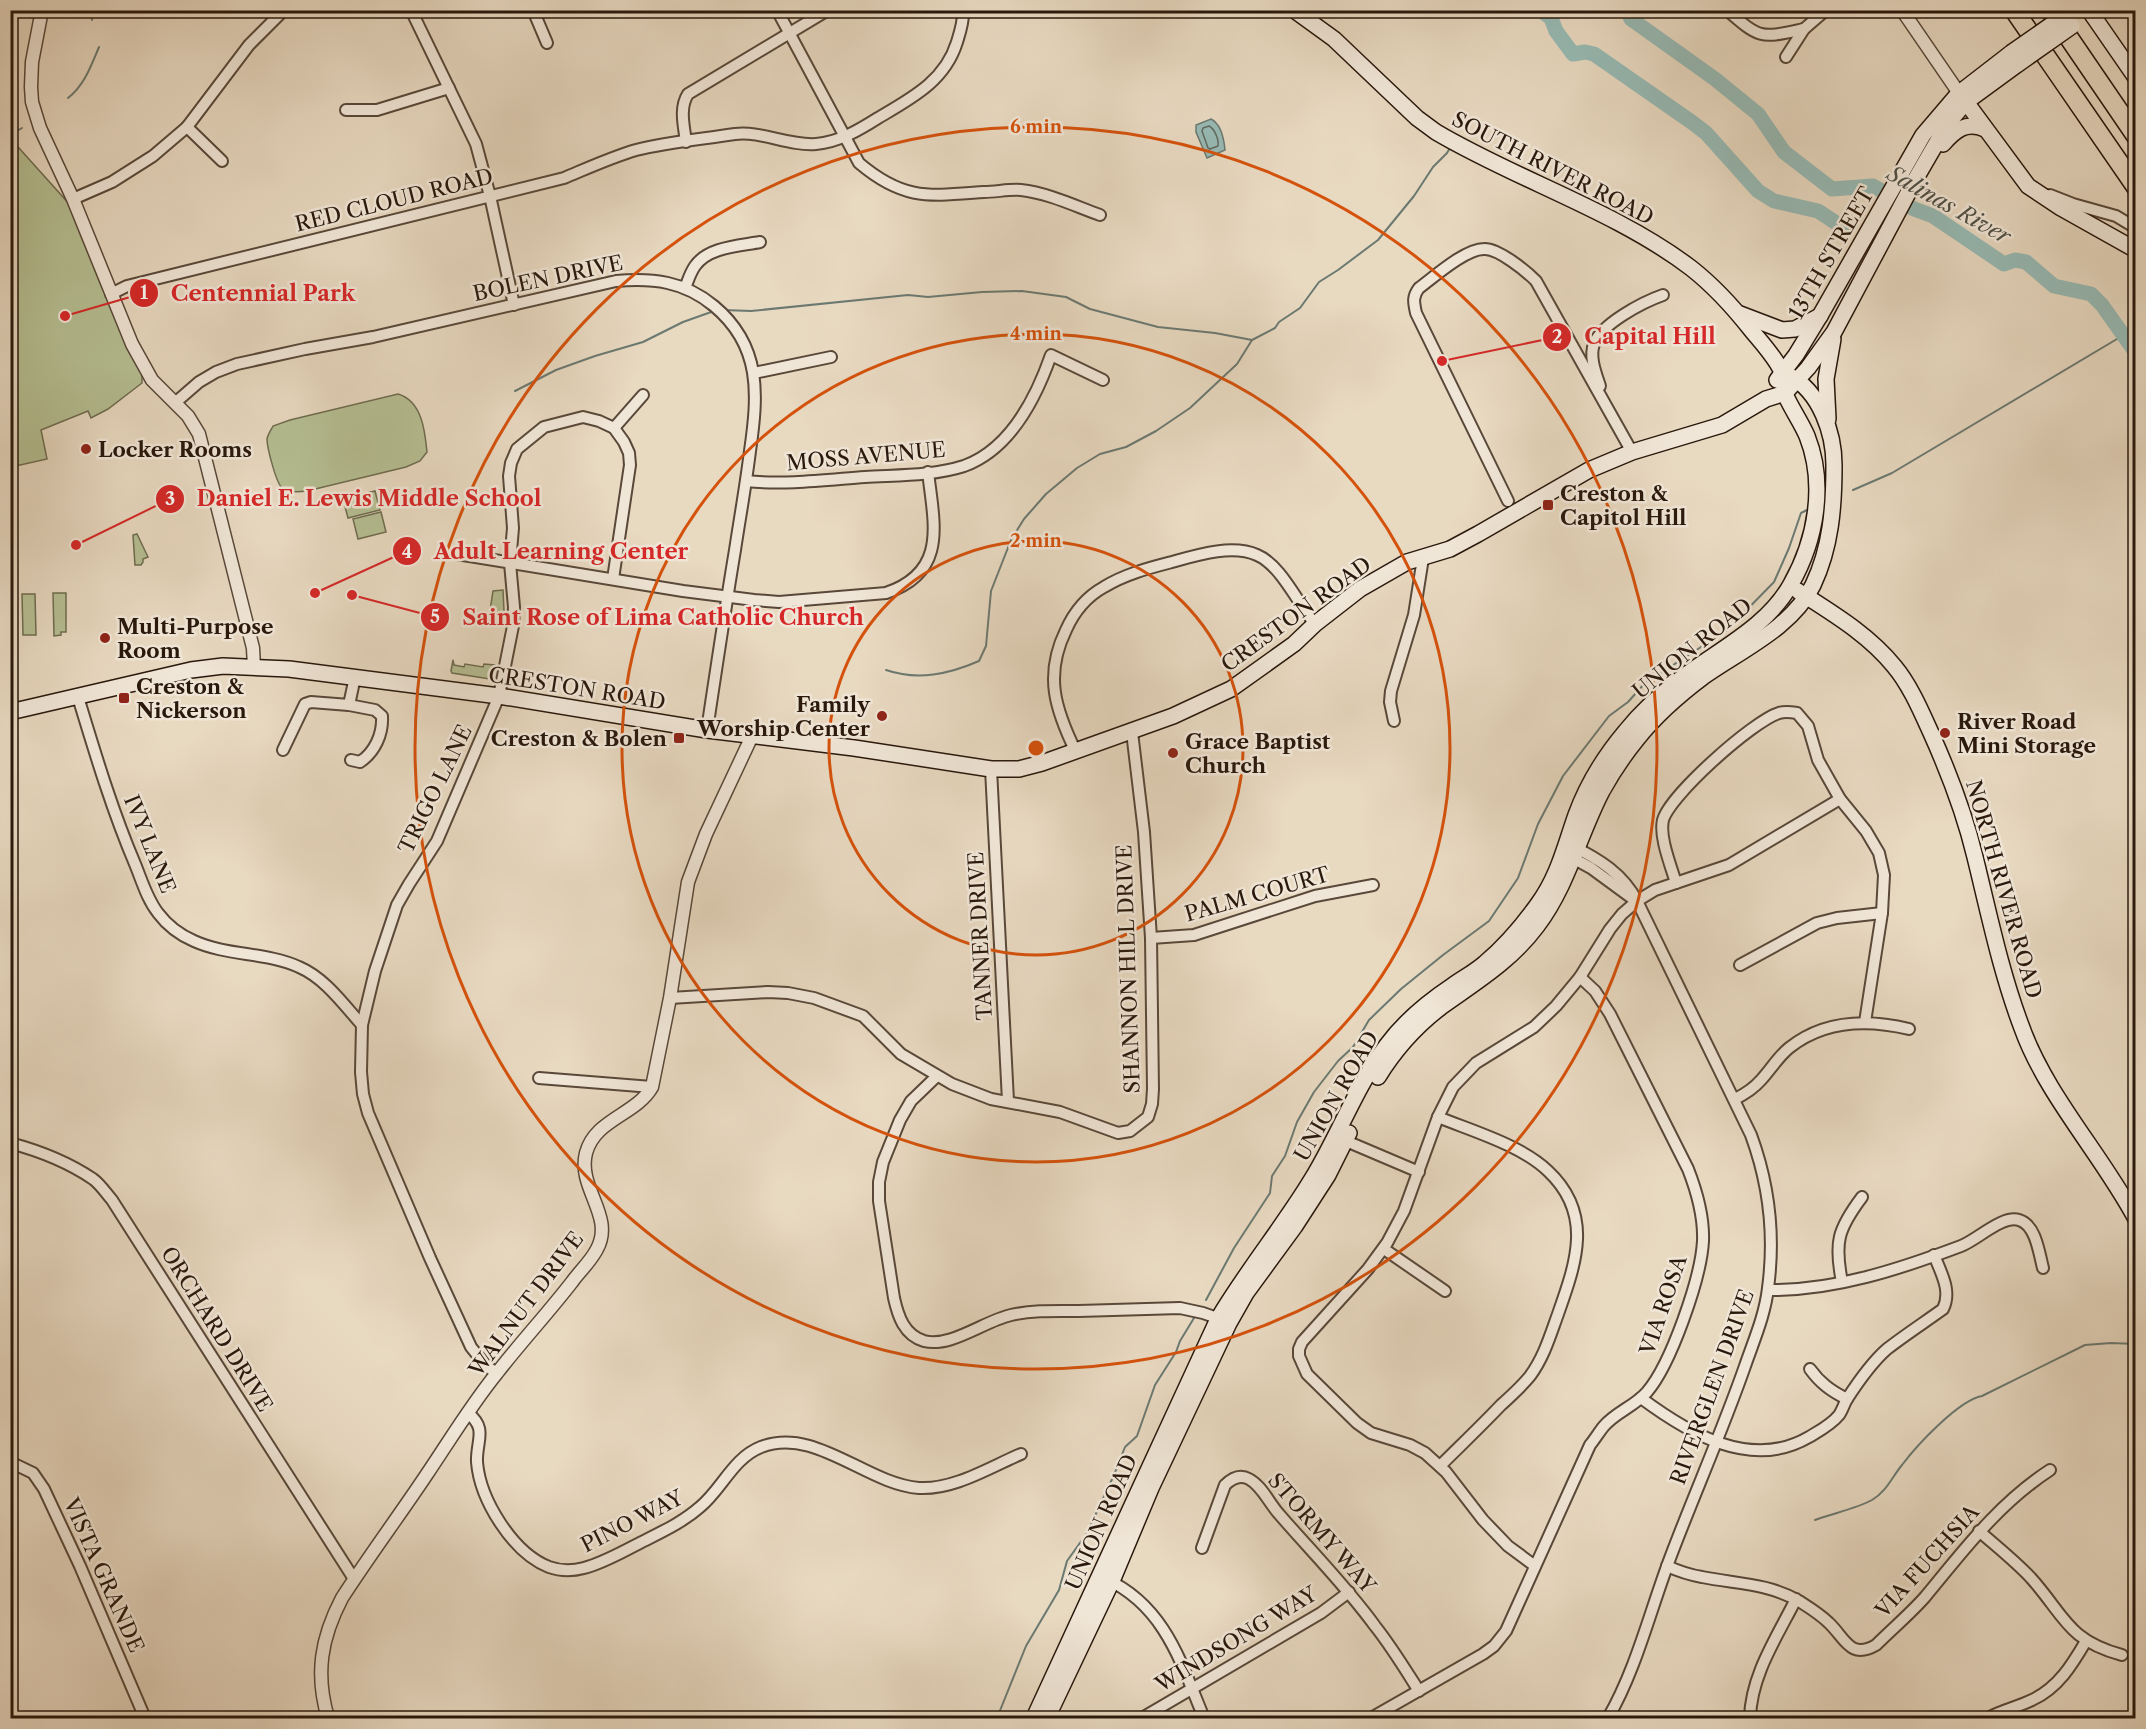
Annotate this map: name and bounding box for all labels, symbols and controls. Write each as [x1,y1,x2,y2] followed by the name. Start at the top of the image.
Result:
[1448,106,1658,230] street label: SOUTH RIVER ROAD
[1010,116,1063,138] text: 6 min
[1881,159,2017,251] water label: Salinas River
[292,163,496,237] street label: RED CLOUD ROAD
[1783,182,1879,323] street label: 13TH STREET
[471,250,625,306] street label: BOLEN DRIVE
[129,273,367,313] callout: Centennial Park
[171,280,356,307] text: Centennial Park
[140,282,148,304] text: 1
[1542,317,1728,357] callout: Capital Hill
[1010,323,1063,345] text: 4 min
[1584,323,1716,350] text: Capital Hill
[1552,326,1562,348] text: 2
[98,437,252,462] place label: Locker Rooms
[785,437,947,475] street label: MOSS AVENUE
[79,442,93,456] marker: Locker Rooms
[155,479,554,519] callout: Daniel E. Lewis Middle School
[1560,481,1687,530] place label: Creston & Capitol Hill
[196,485,542,512] text: Daniel E. Lewis Middle School
[165,488,175,510] text: 3
[1541,498,1555,512] marker: Creston & Capitol Hill
[1010,530,1063,552] text: 2 min
[392,531,700,571] callout: Adult Learning Center
[433,538,689,565] text: Adult Learning Center
[402,541,412,563] text: 4
[1216,551,1376,677] street label: CRESTON ROAD
[1627,592,1757,704] street label: UNION ROAD
[420,597,876,637] callout: Saint Rose of Lima Catholic Church
[462,604,864,631] text: Saint Rose of Lima Catholic Church
[430,606,440,628] text: 5
[117,614,274,663] place label: Multi-Purpose Room
[98,631,112,645] marker: Multi-Purpose Room
[487,662,667,714] street label: CRESTON ROAD
[136,674,247,723] place label: Creston & Nickerson
[117,691,131,705] marker: Creston & Nickerson
[696,692,871,741] place label: Family Worship Center
[875,709,889,723] marker: Family Worship Center
[1957,709,2096,758] place label: River Road Mini Storage
[393,721,477,857] street label: TRIGO LANE
[491,726,668,751] place label: Creston & Bolen
[1938,726,1952,740] marker: River Road Mini Storage
[1185,729,1331,778] place label: Grace Baptist Church
[672,731,686,745] marker: Creston & Bolen
[1026,738,1046,758] centre of rings
[1166,746,1180,760] marker: Grace Baptist Church
[1961,777,2047,1001] street label: NORTH RIVER ROAD
[119,791,181,897] street label: IVY LANE
[1111,844,1145,1094] street label: SHANNON HILL DRIVE
[963,851,997,1021] street label: TANNER DRIVE
[1182,861,1332,927] street label: PALM COURT
[1289,1027,1383,1165] street label: UNION ROAD
[463,1227,589,1382] street label: WALNUT DRIVE
[156,1242,278,1416] street label: ORCHARD DRIVE
[1634,1251,1692,1359] street label: VIA ROSA
[1665,1286,1759,1488] street label: RIVERGLEN DRIVE
[1060,1450,1142,1594] street label: UNION ROAD
[1263,1468,1382,1599] street label: STORMY WAY
[577,1484,688,1557] street label: PINO WAY
[58,1493,149,1656] street label: VISTA GRANDE
[1869,1499,1985,1623] street label: VIA FUCHSIA
[1150,1580,1322,1698] street label: WINDSONG WAY

